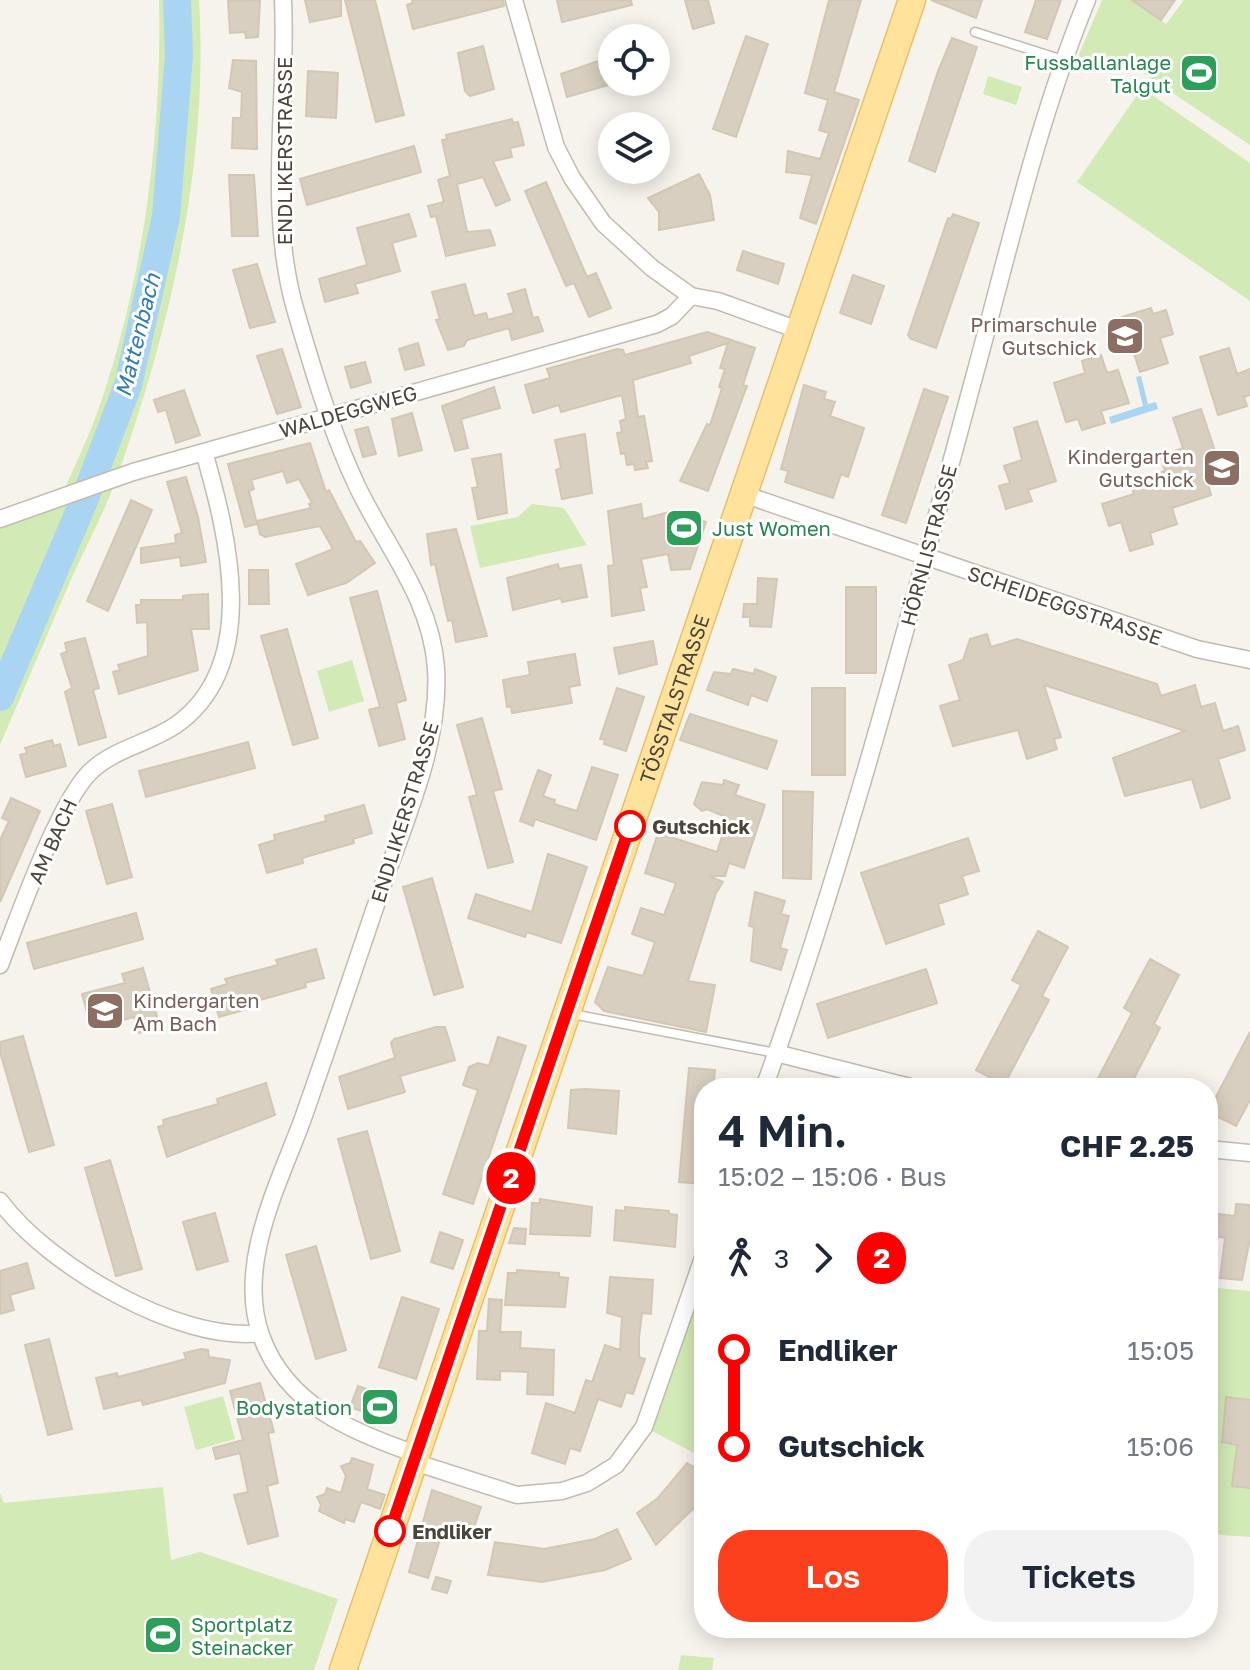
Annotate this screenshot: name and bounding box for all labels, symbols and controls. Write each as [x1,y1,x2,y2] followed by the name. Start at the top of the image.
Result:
[598,24,670,184] map controls
[598,24,670,96] button: locate
[1024,50,1171,97] place label: Fussballanlage Talgut
[1178,52,1220,94] sports icon: Fussballanlage Talgut
[272,57,296,245] street label: ENDLIKERSTRASSE
[598,112,670,184] button: layers
[109,269,166,400] water label: Mattenbach
[970,312,1097,359] place label: Primarschule Gutschick
[1104,315,1146,357] school or university icon: Primarschule Gutschick
[276,380,420,442] street label: WALDEGGWEG
[1067,444,1194,491] place label: Kindergarten Gutschick
[1201,447,1243,489] school or university icon: Kindergarten Gutschick
[895,462,961,628] street label: HÖRNLISTRASSE
[663,507,705,549] sports icon: Just Women
[712,516,831,540] place label: Just Women
[965,560,1165,650] street label: SCHEIDEGGSTRASSE
[634,611,714,787] street label: TÖSSTALSTRASSE
[365,718,443,906] street label: ENDLIKERSTRASSE
[23,795,81,887] street label: AM BACH
[615,811,645,841] marker: Gutschick
[652,814,750,838] place label: Gutschick
[133,988,260,1035] place label: Kindergarten Am Bach
[84,990,126,1032] school or university icon: Kindergarten Am Bach
[718,1104,848,1157] text: 4 Min.
[1060,1128,1194,1164] text: CHF 2.25
[485,1152,537,1204] line badge: 2
[502,1161,520,1194] text: 2
[718,1161,947,1192] text: 15:02 – 15:06 · Bus
[718,1236,762,1280] icon: walk
[801,1236,845,1280] icon: forward
[873,1241,890,1274] text: 2
[774,1243,789,1274] text: 3
[778,1332,898,1368] text: Endliker
[1127,1335,1194,1366] text: 15:05
[359,1386,401,1428] sports icon: Bodystation
[236,1395,352,1419] place label: Bodystation
[778,1428,925,1464] text: Gutschick
[1127,1431,1194,1462] text: 15:06
[375,1516,405,1546] marker: Endliker
[412,1519,492,1543] place label: Endliker
[718,1530,948,1622] button: Los
[964,1530,1194,1622] button: Tickets
[191,1612,293,1659] place label: Sportplatz Steinacker
[142,1614,184,1656] sports icon: Sportplatz Steinacker

